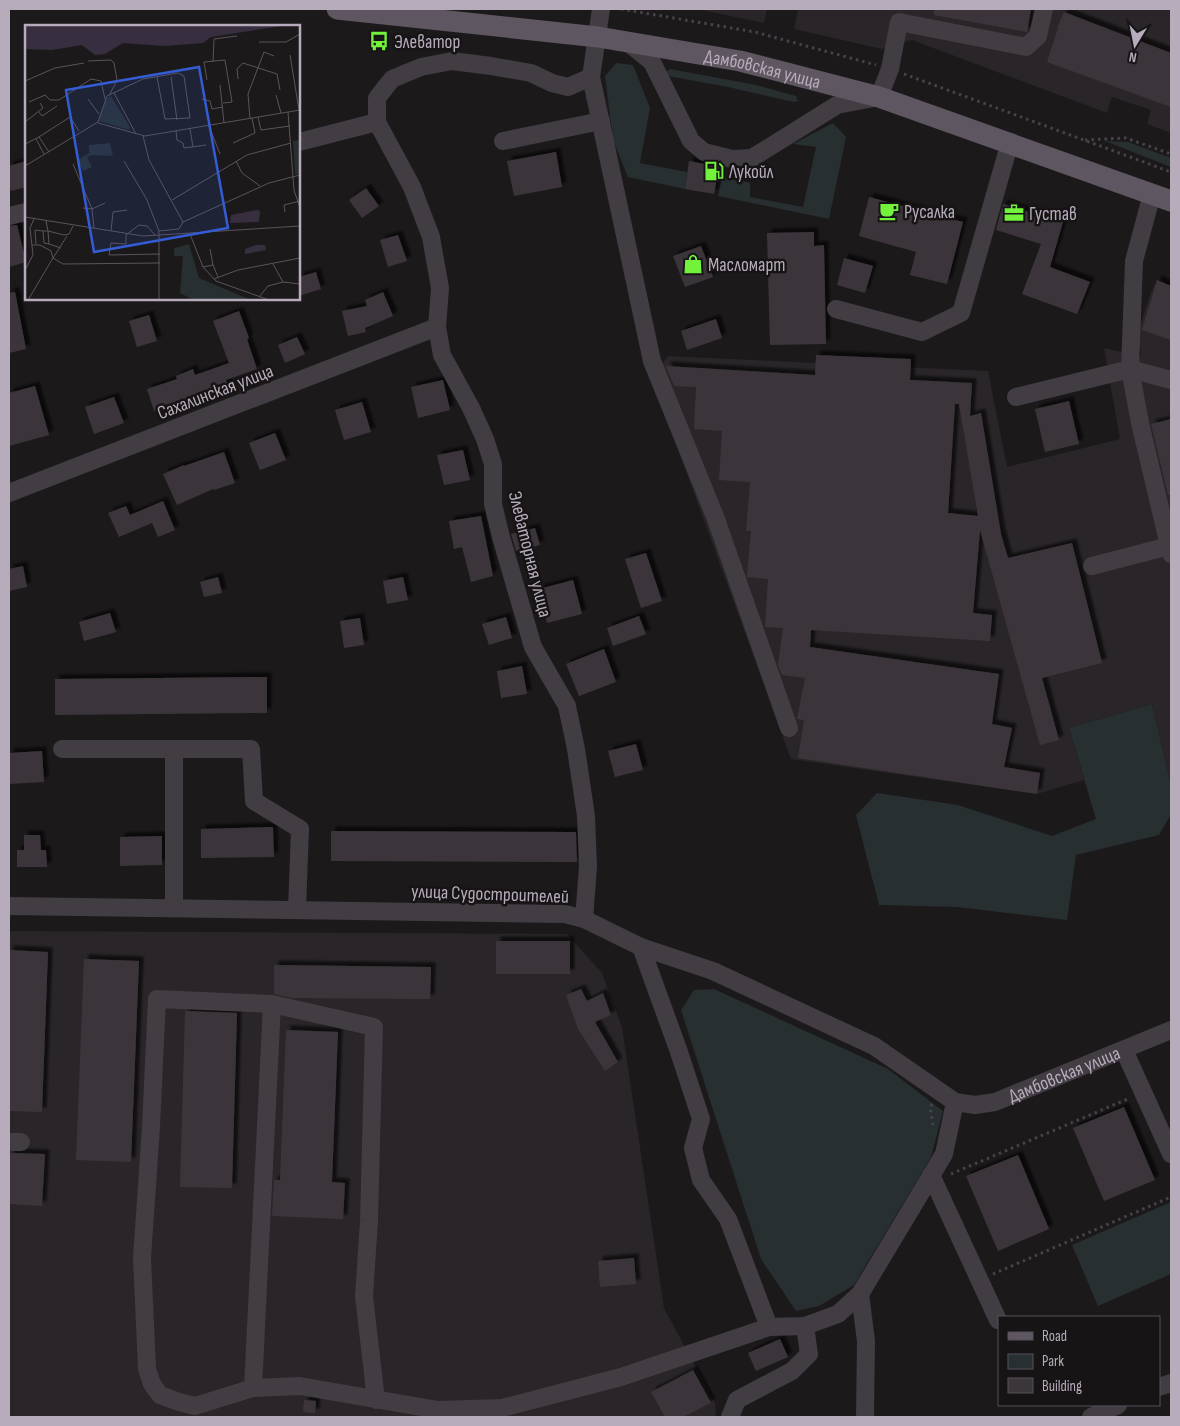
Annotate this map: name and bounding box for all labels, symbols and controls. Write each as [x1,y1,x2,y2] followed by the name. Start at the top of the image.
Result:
[1110,20,1160,70] north arrow
[25,25,300,300] inset map
[368,30,390,52] bus stop icon: Элеватор
[394,31,460,54] place label: Элеватор
[702,45,823,94] street label: Дамбовская улица
[1128,48,1138,66] text: N
[703,160,725,182] fuel station icon: Лукойл
[728,161,774,184] place label: Лукойл
[878,200,900,222] cafe icon: Русалка
[904,201,955,224] place label: Русалка
[1003,202,1025,224] office icon: Густав
[1029,203,1077,226] place label: Густав
[682,253,704,275] shop icon: Масломарт
[708,254,785,277] place label: Масломарт
[154,360,277,425] street label: Сахалинская улица
[503,489,556,620] street label: Элеваторная улица
[411,880,569,909] street label: улица Судостроителей
[1005,1042,1124,1108] street label: Дамбовская улица
[998,1316,1160,1406] legend
[1042,1327,1067,1346] text: Road
[1042,1352,1064,1371] text: Park
[1042,1377,1082,1396] text: Building

